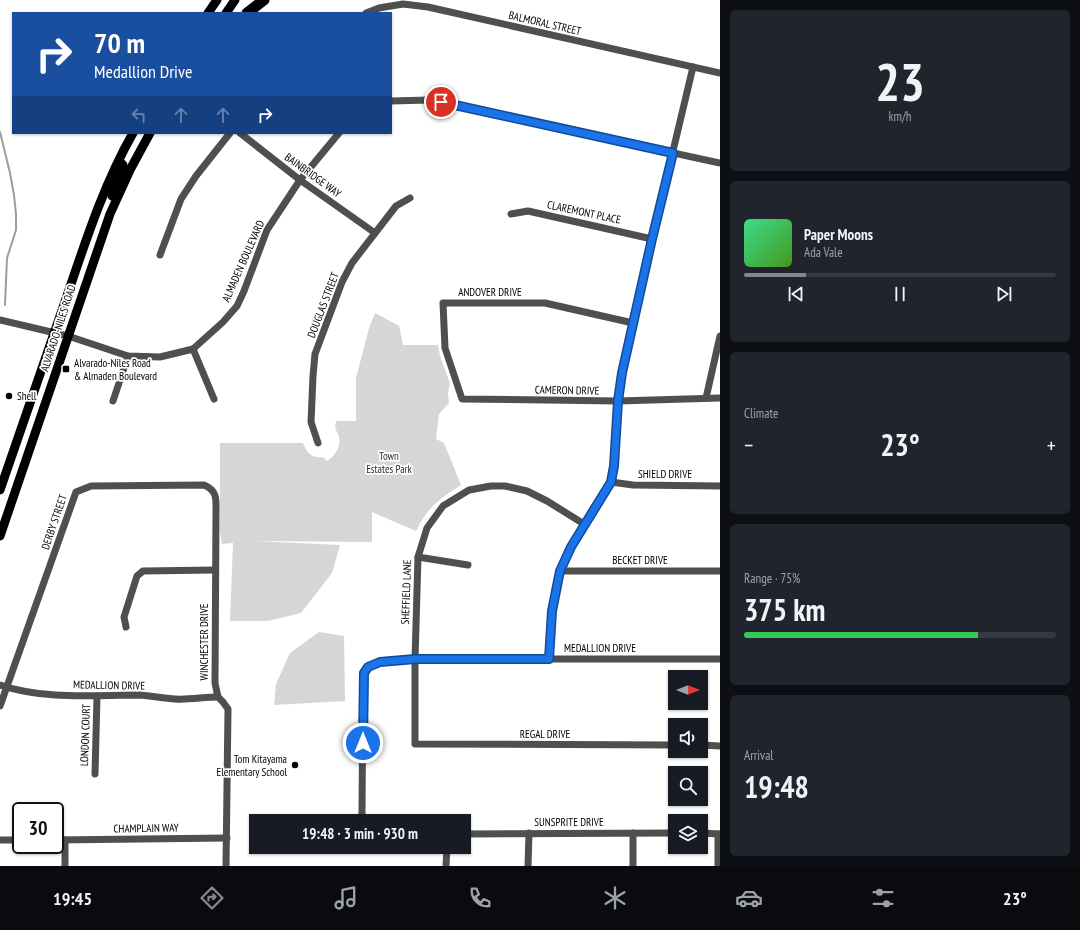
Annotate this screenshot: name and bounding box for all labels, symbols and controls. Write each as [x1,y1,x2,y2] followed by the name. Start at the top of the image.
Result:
[507,8,583,38] street label: BALMORAL STREET
[94,24,145,61] text: 70 m
[28,28,80,80] icon: right
[875,48,925,115] text: 23
[94,60,192,83] text: Medallion Drive
[424,85,458,119] pin
[430,91,452,113] icon: arrive
[128,104,150,126] icon: left
[170,104,192,126] icon: ahead
[212,104,234,126] icon: ahead
[254,104,276,126] icon: right
[888,108,912,125] text: km/h
[282,150,344,200] street label: BAINBRIDGE WAY
[546,197,622,227] street label: CLAREMONT PLACE
[219,218,267,304] street label: ALMADEN BOULEVARD
[804,225,873,244] text: Paper Moons
[804,244,843,261] text: Ada Vale
[304,270,342,340] street label: DOUGLAS STREET
[37,283,79,373] street label: ALVARADO-NILES ROAD
[785,283,807,305] icon: previous
[889,283,911,305] icon: pause
[993,283,1015,305] icon: next
[458,285,522,299] street label: ANDOVER DRIVE
[74,356,157,383] place label: Alvarado-Niles Road & Almaden Boulevard
[61,364,71,374] marker: Alvarado-Niles Road & Almaden Boulevard
[535,382,600,398] street label: CAMERON DRIVE
[17,389,37,403] place label: Shell
[4,391,14,401] marker: Shell
[744,405,778,422] text: Climate
[880,425,920,464] text: 23°
[744,431,753,459] text: −
[1047,431,1056,459] text: +
[366,449,413,476] park label: Town Estates Park
[638,467,692,481] street label: SHIELD DRIVE
[38,493,70,551] street label: DERBY STREET
[612,553,668,567] street label: BECKET DRIVE
[398,559,414,625] street label: SHEFFIELD LANE
[744,570,800,587] text: Range · 75%
[744,590,825,629] text: 375 km
[197,603,211,680] street label: WINCHESTER DRIVE
[564,641,636,655] street label: MEDALLION DRIVE
[668,670,708,710] north arrow
[668,670,708,854] map controls
[73,677,145,693] street label: MEDALLION DRIVE
[77,704,93,766] street label: LONDON COURT
[668,718,708,758] button: sound
[342,722,384,764] position arrow
[520,727,571,741] street label: REGAL DRIVE
[744,747,773,764] text: Arrival
[217,752,287,779] place label: Tom Kitayama Elementary School
[290,760,300,770] marker: Tom Kitayama Elementary School
[668,766,708,806] button: search
[744,767,809,806] text: 19:48
[12,802,64,854] speed limit sign: 30
[668,814,708,854] button: layers
[534,815,604,829] street label: SUNSPRITE DRIVE
[113,820,179,836] street label: CHAMPLAIN WAY
[302,824,418,843] text: 19:48 · 3 min · 930 m
[198,884,226,912] icon: directions
[332,884,360,912] icon: music
[466,884,494,912] icon: phone
[601,884,629,912] icon: climate
[735,884,763,912] icon: car
[869,884,897,912] icon: filters
[53,887,92,910] text: 19:45
[1003,887,1027,910] text: 23°

